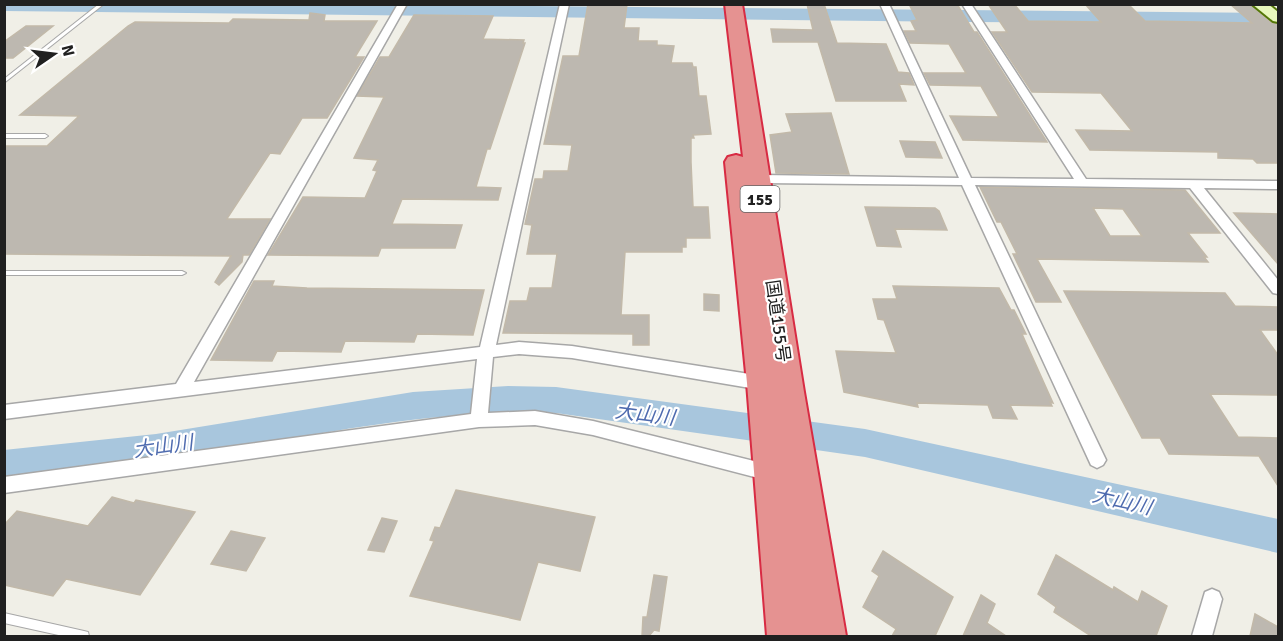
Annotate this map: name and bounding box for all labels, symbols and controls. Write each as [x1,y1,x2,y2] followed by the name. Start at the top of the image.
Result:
[24,24,84,84] north arrow
[57,43,79,58] text: N
[740,186,780,212] road number: 155
[761,278,795,364] street label: 国道155号
[614,398,678,431] water label: 大山川
[132,430,196,463] water label: 大山川
[1090,483,1156,521] water label: 大山川

